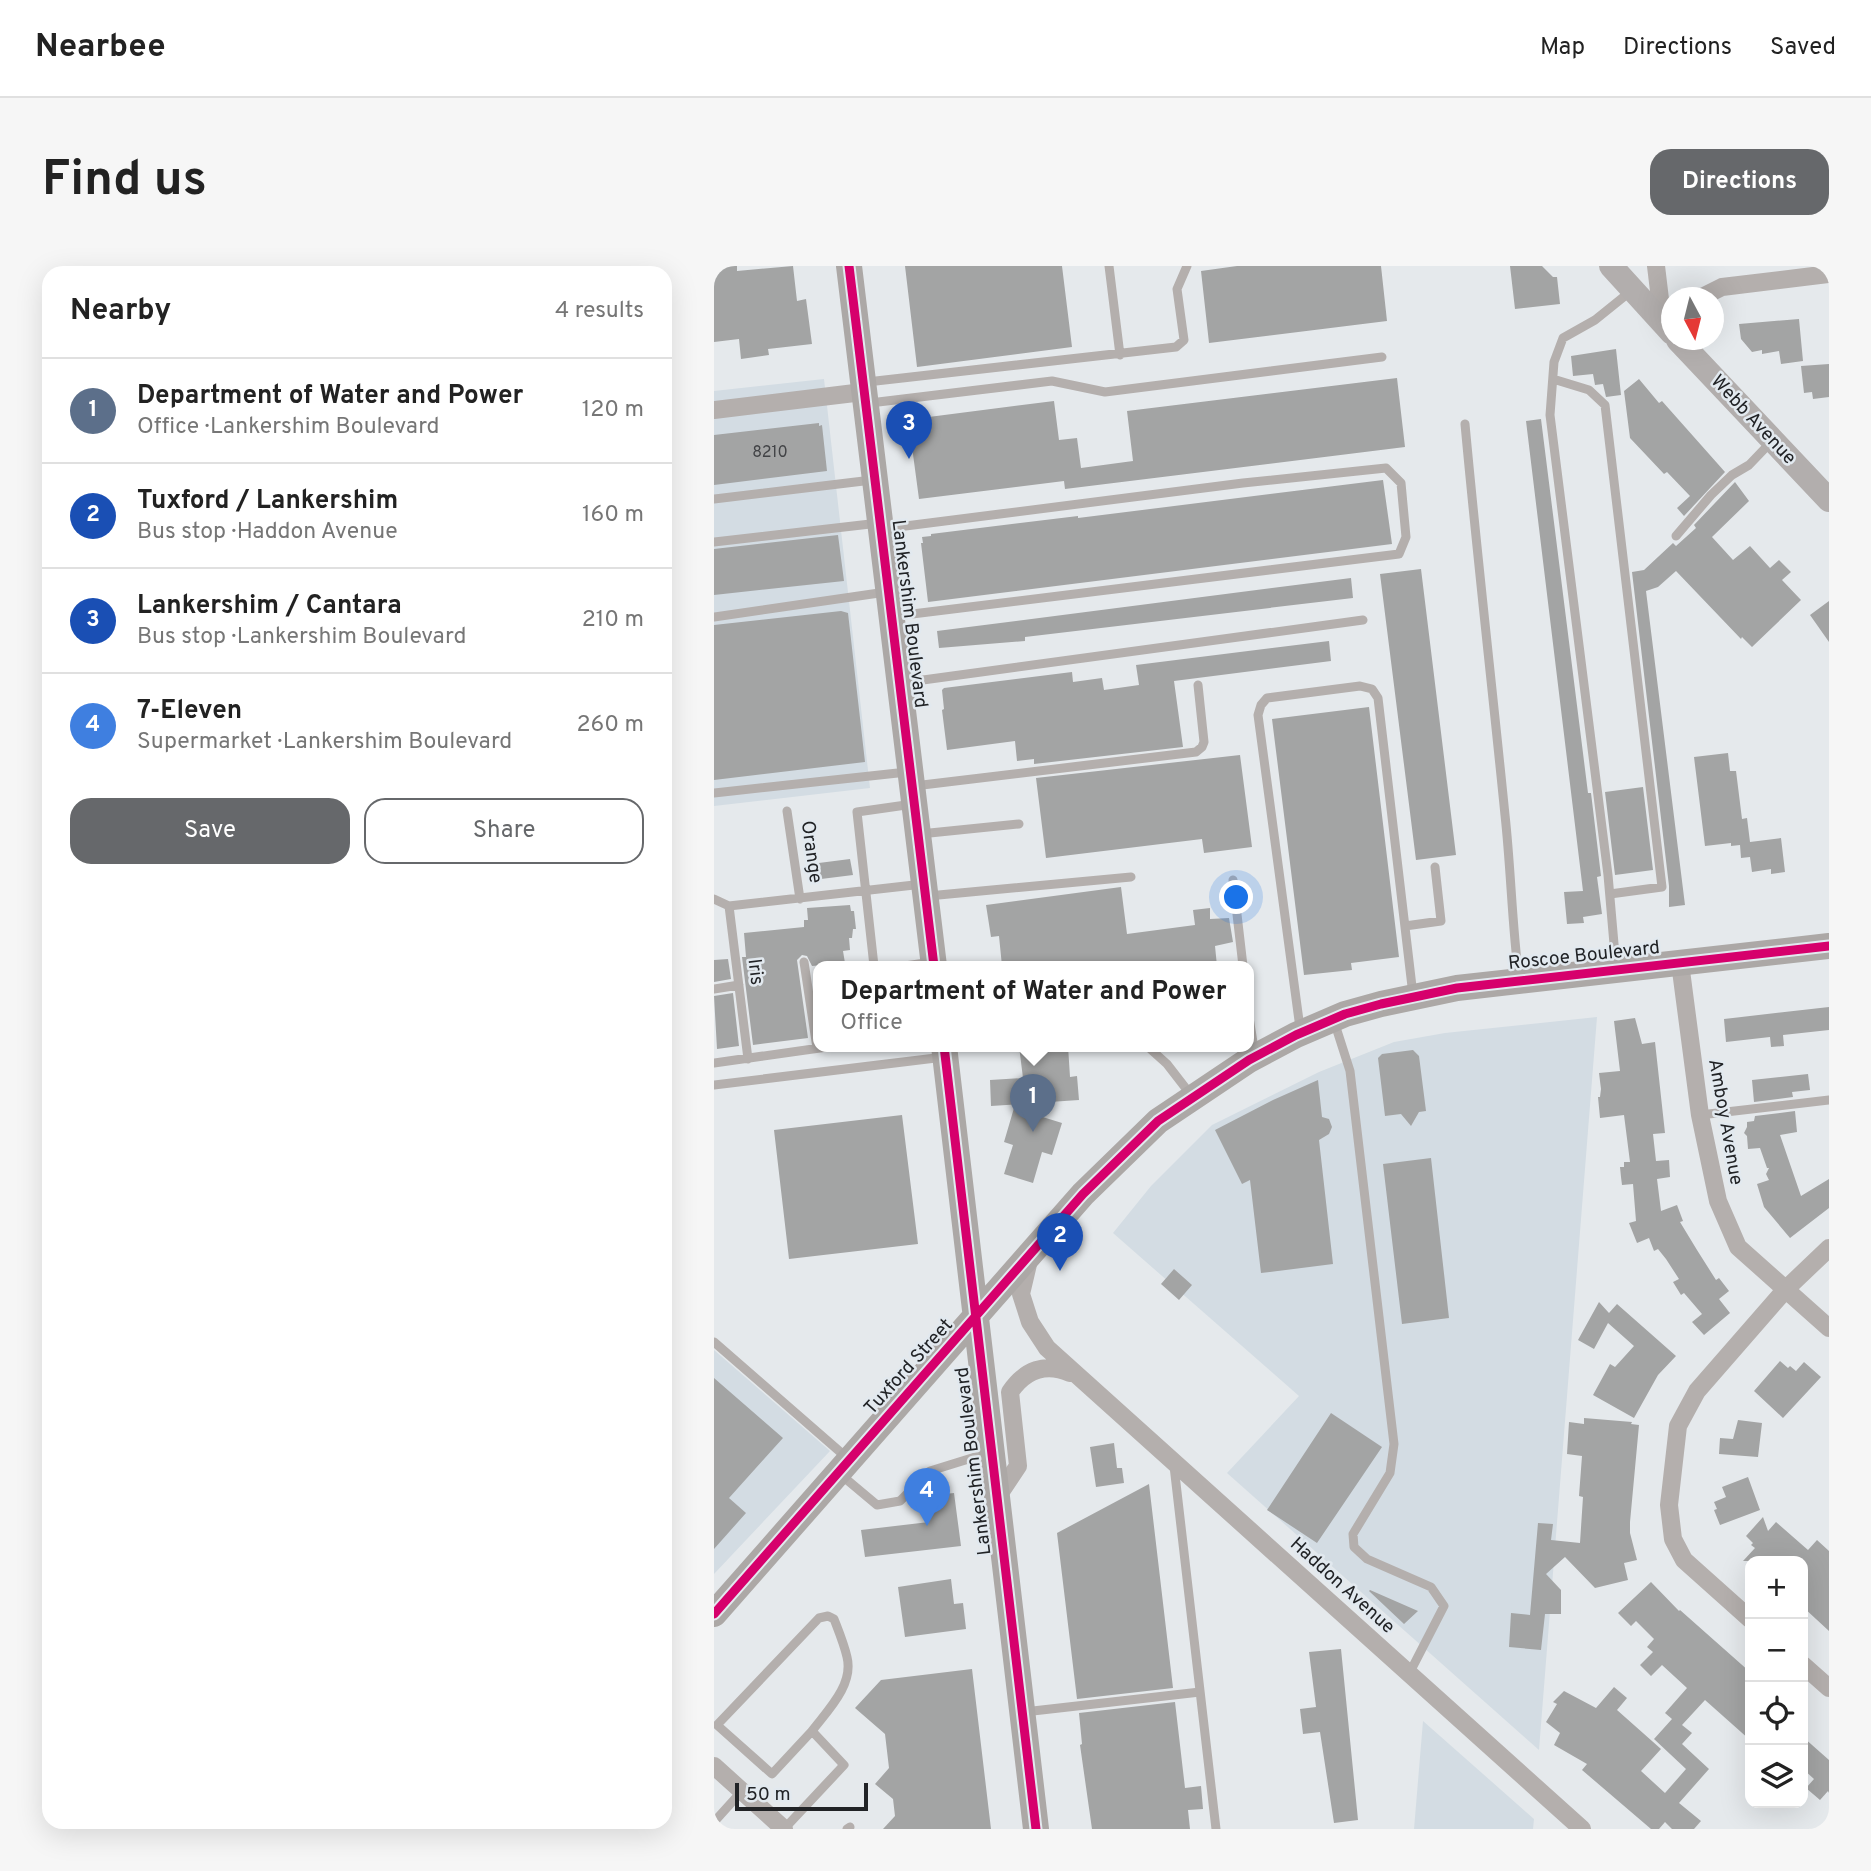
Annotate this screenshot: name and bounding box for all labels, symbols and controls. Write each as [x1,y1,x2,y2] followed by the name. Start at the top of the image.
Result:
[35,27,166,69] text: Nearbee
[1540,33,1585,63] text: Map
[1623,33,1732,63] text: Directions
[1770,33,1836,63] text: Saved
[1650,149,1829,215] button: Directions
[42,151,207,213] text: Find us
[1661,287,1724,350] north arrow
[70,293,171,330] text: Nearby
[555,297,644,326] text: 4 results
[1705,370,1801,470] street label: Webb Avenue
[137,380,523,413] text: Department of Water and Power
[88,396,98,425] text: 1
[582,396,644,425] text: 120 m
[886,401,932,459] pin: 3
[137,413,440,442] text: Office · Lankershim Boulevard
[752,443,788,463] house number: 8210
[137,485,398,518] text: Tuxford / Lankershim
[86,501,100,530] text: 2
[582,501,644,530] text: 160 m
[137,518,398,547] text: Bus stop · Haddon Avenue
[886,518,932,710] street label: Lankershim Boulevard
[137,590,402,623] text: Lankershim / Cantara
[86,606,100,635] text: 3
[582,606,644,635] text: 210 m
[137,623,466,652] text: Bus stop · Lankershim Boulevard
[137,695,242,728] text: 7-Eleven
[86,711,100,740] text: 4
[577,711,644,740] text: 260 m
[137,728,512,757] text: Supermarket · Lankershim Boulevard
[70,798,350,864] button: Save
[364,798,644,864] button: Share
[795,819,827,885] street label: Orange
[1219,880,1253,914] your location
[1507,936,1661,976] street label: Roscoe Boulevard
[741,957,769,987] street label: Iris
[813,961,1254,1052] popup
[840,976,1227,1009] text: Department of Water and Power
[840,1009,903,1038] text: Office
[1702,1057,1748,1187] street label: Amboy Avenue
[1010,1074,1056,1132] pin: 1
[1037,1213,1083,1271] pin: 2
[859,1314,959,1420] street label: Tuxford Street
[951,1365,997,1557] street label: Lankershim Boulevard
[904,1468,950,1526] pin: 4
[1285,1533,1399,1639] street label: Haddon Avenue
[1745,1556,1808,1808] map controls
[1745,1556,1808,1619] button: +
[1745,1619,1808,1682] button: −
[1745,1682,1808,1745] button: locate
[1745,1745,1808,1808] button: layers
[735,1780,868,1812] scale bar
[746,1783,791,1807] text: 50 m

